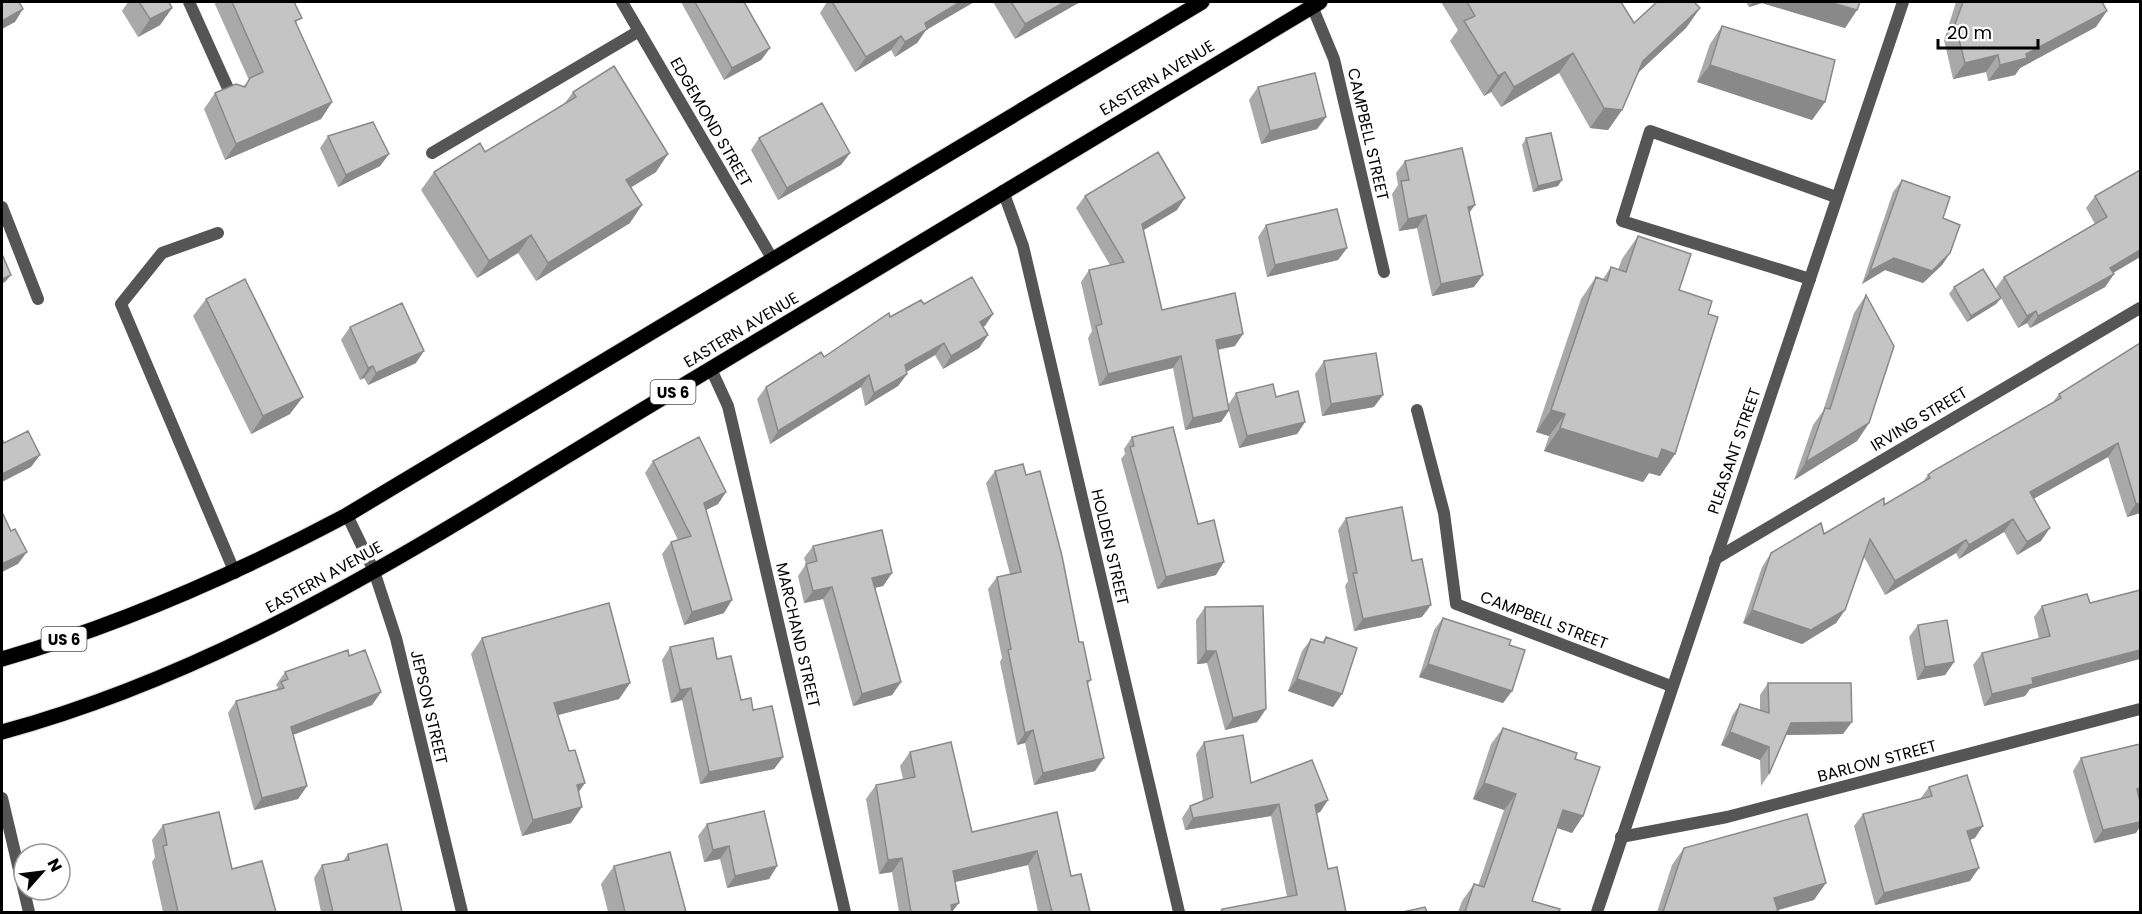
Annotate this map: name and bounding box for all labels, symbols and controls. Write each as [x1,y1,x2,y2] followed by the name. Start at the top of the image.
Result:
[1938,12,2038,50] scale bar
[1947,20,1992,45] text: 20 m
[1095,35,1219,121] street label: EASTERN AVENUE
[664,53,758,191] street label: EDGEMOND STREET
[1342,66,1394,203] street label: CAMPBELL STREET
[679,287,803,373] street label: EASTERN AVENUE
[650,380,696,404] road number: US 6
[1866,381,1972,457] street label: IRVING STREET
[1702,384,1767,517] street label: PLEASANT STREET
[1085,487,1135,608] street label: HOLDEN STREET
[261,535,387,619] street label: EASTERN AVENUE
[770,560,826,710] street label: MARCHAND STREET
[1477,585,1612,655] street label: CAMPBELL STREET
[42,627,86,651] road number: US 6
[405,648,453,767] street label: JEPSON STREET
[1815,734,1939,788] street label: BARLOW STREET
[12,842,72,902] north arrow
[42,854,68,876] text: N

